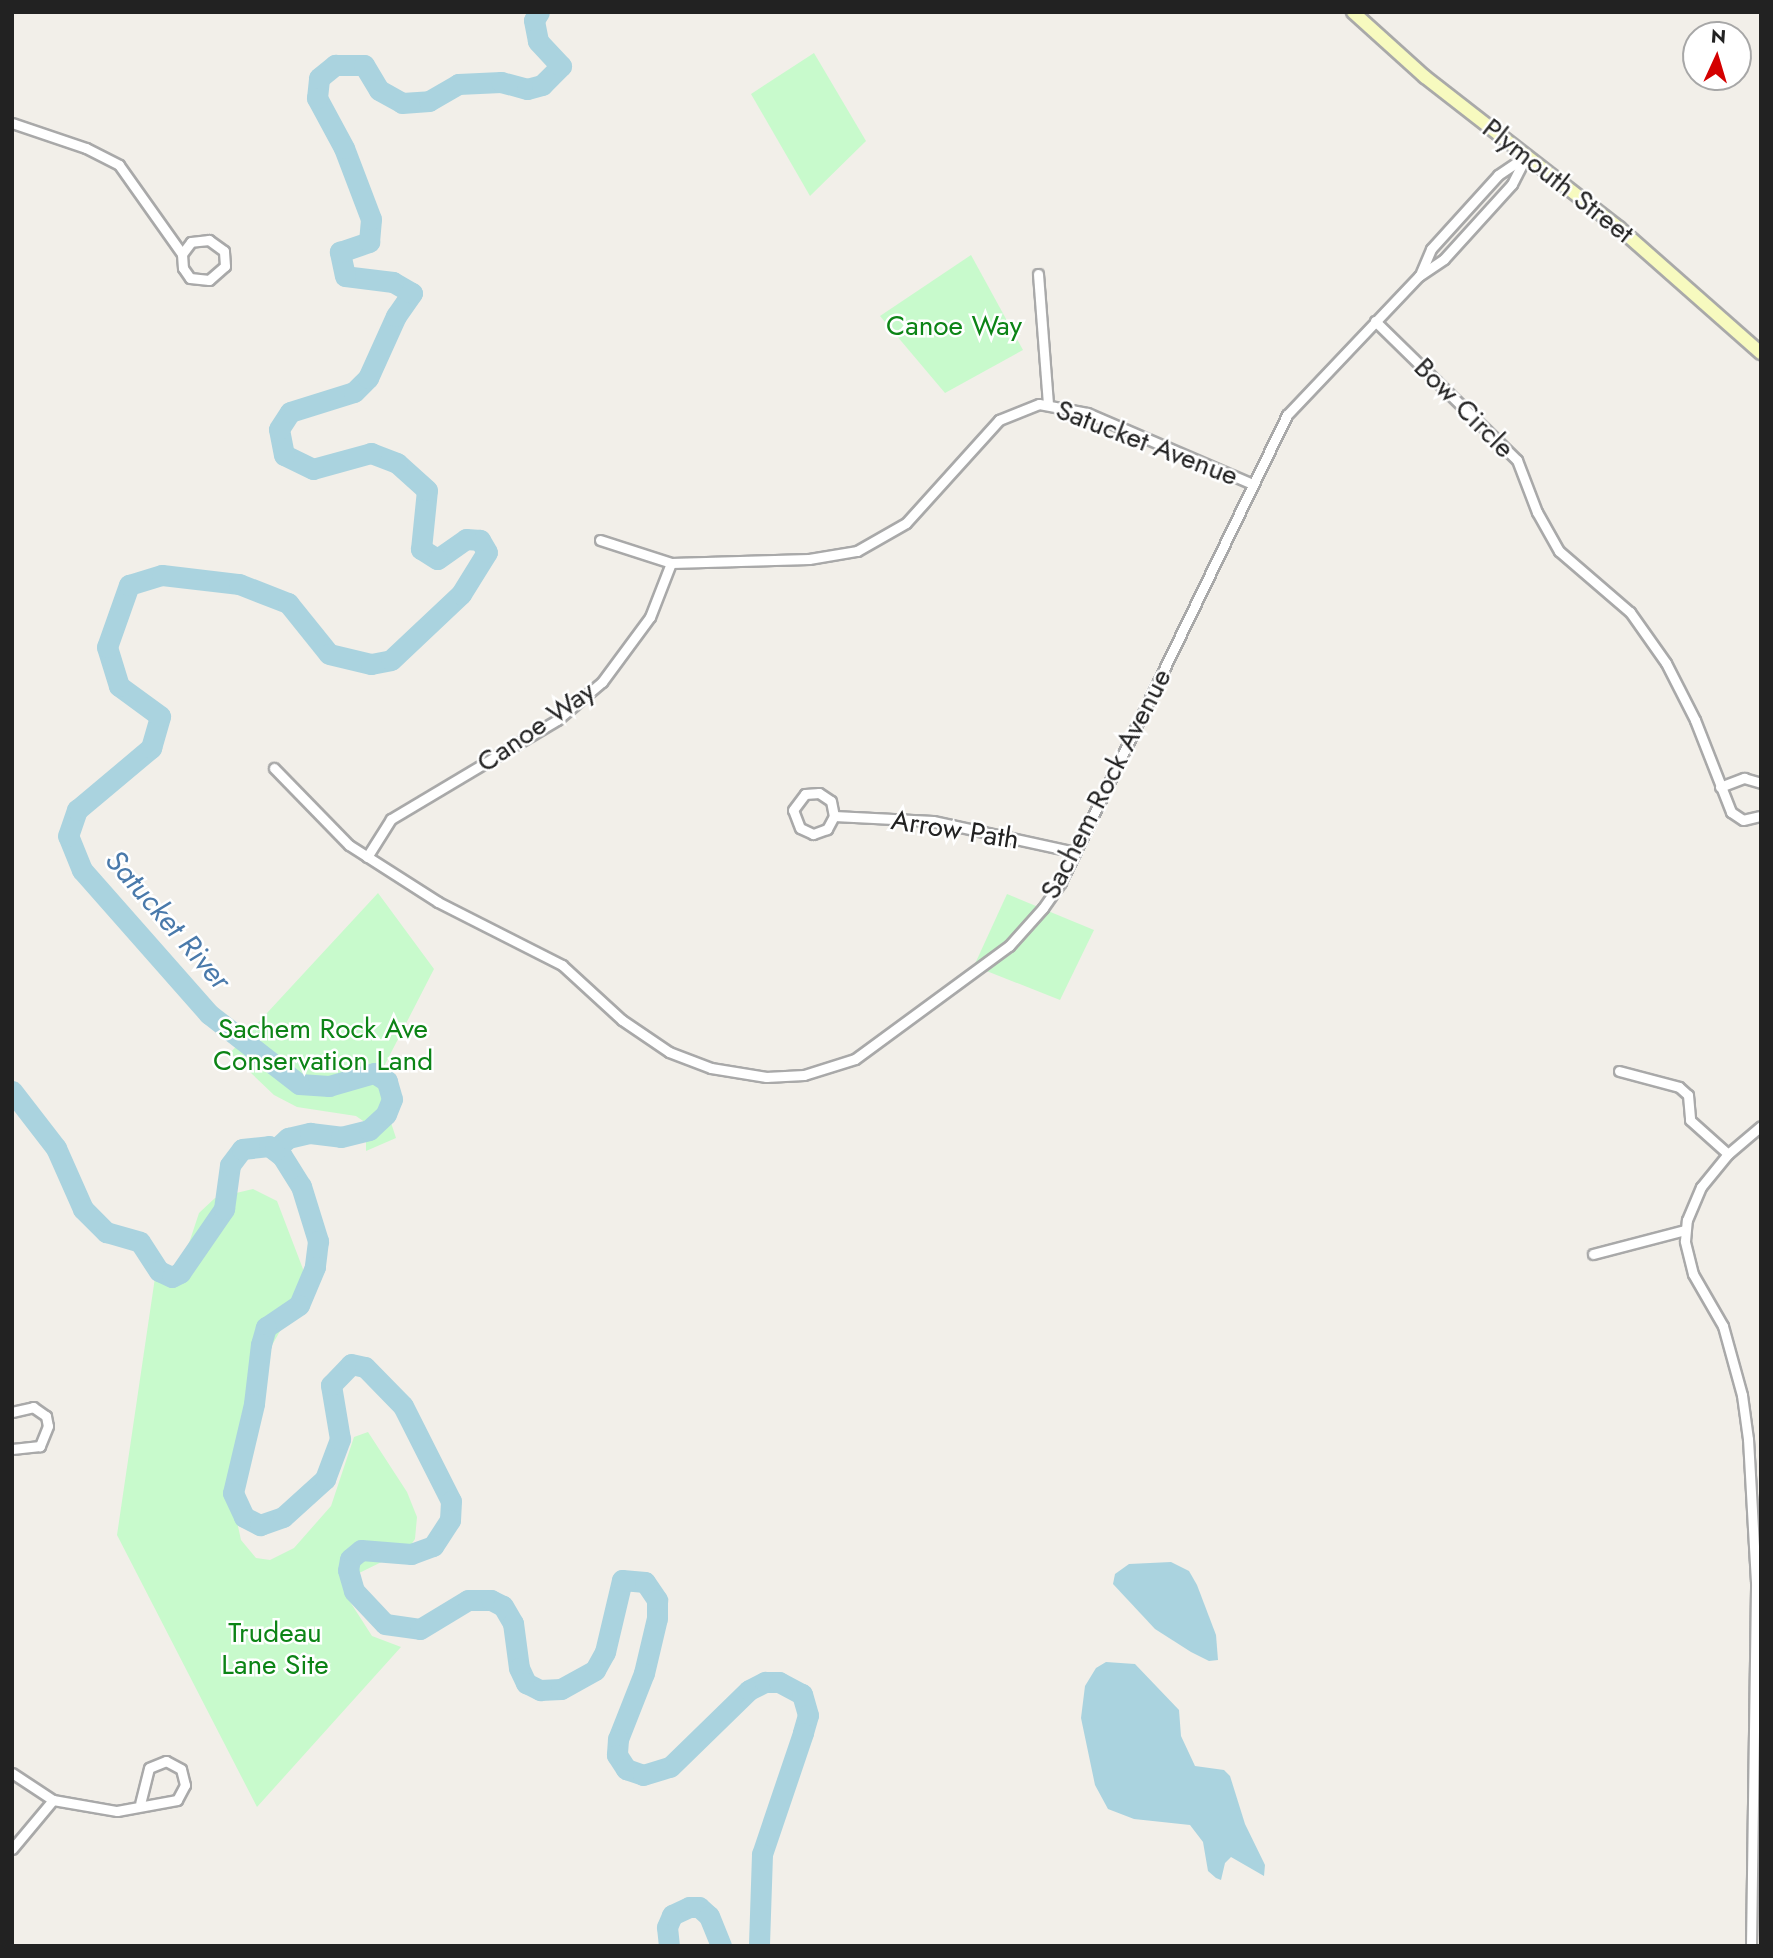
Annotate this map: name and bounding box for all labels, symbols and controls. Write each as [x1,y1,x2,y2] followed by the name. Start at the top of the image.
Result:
[1682,21,1752,91] north arrow
[1710,23,1727,51] text: N
[1476,112,1640,250] street label: Plymouth Street
[886,309,1022,343] park label: Canoe Way
[1407,351,1521,465] street label: Bow Circle
[1051,393,1243,493] street label: Satucket Avenue
[1033,663,1179,905] street label: Sachem Rock Avenue
[471,674,601,780] street label: Canoe Way
[889,803,1021,857] street label: Arrow Path
[98,843,238,997] water label: Satucket River
[213,1012,433,1078] park label: Sachem Rock Ave Conservation Land
[221,1616,329,1682] park label: Trudeau Lane Site

